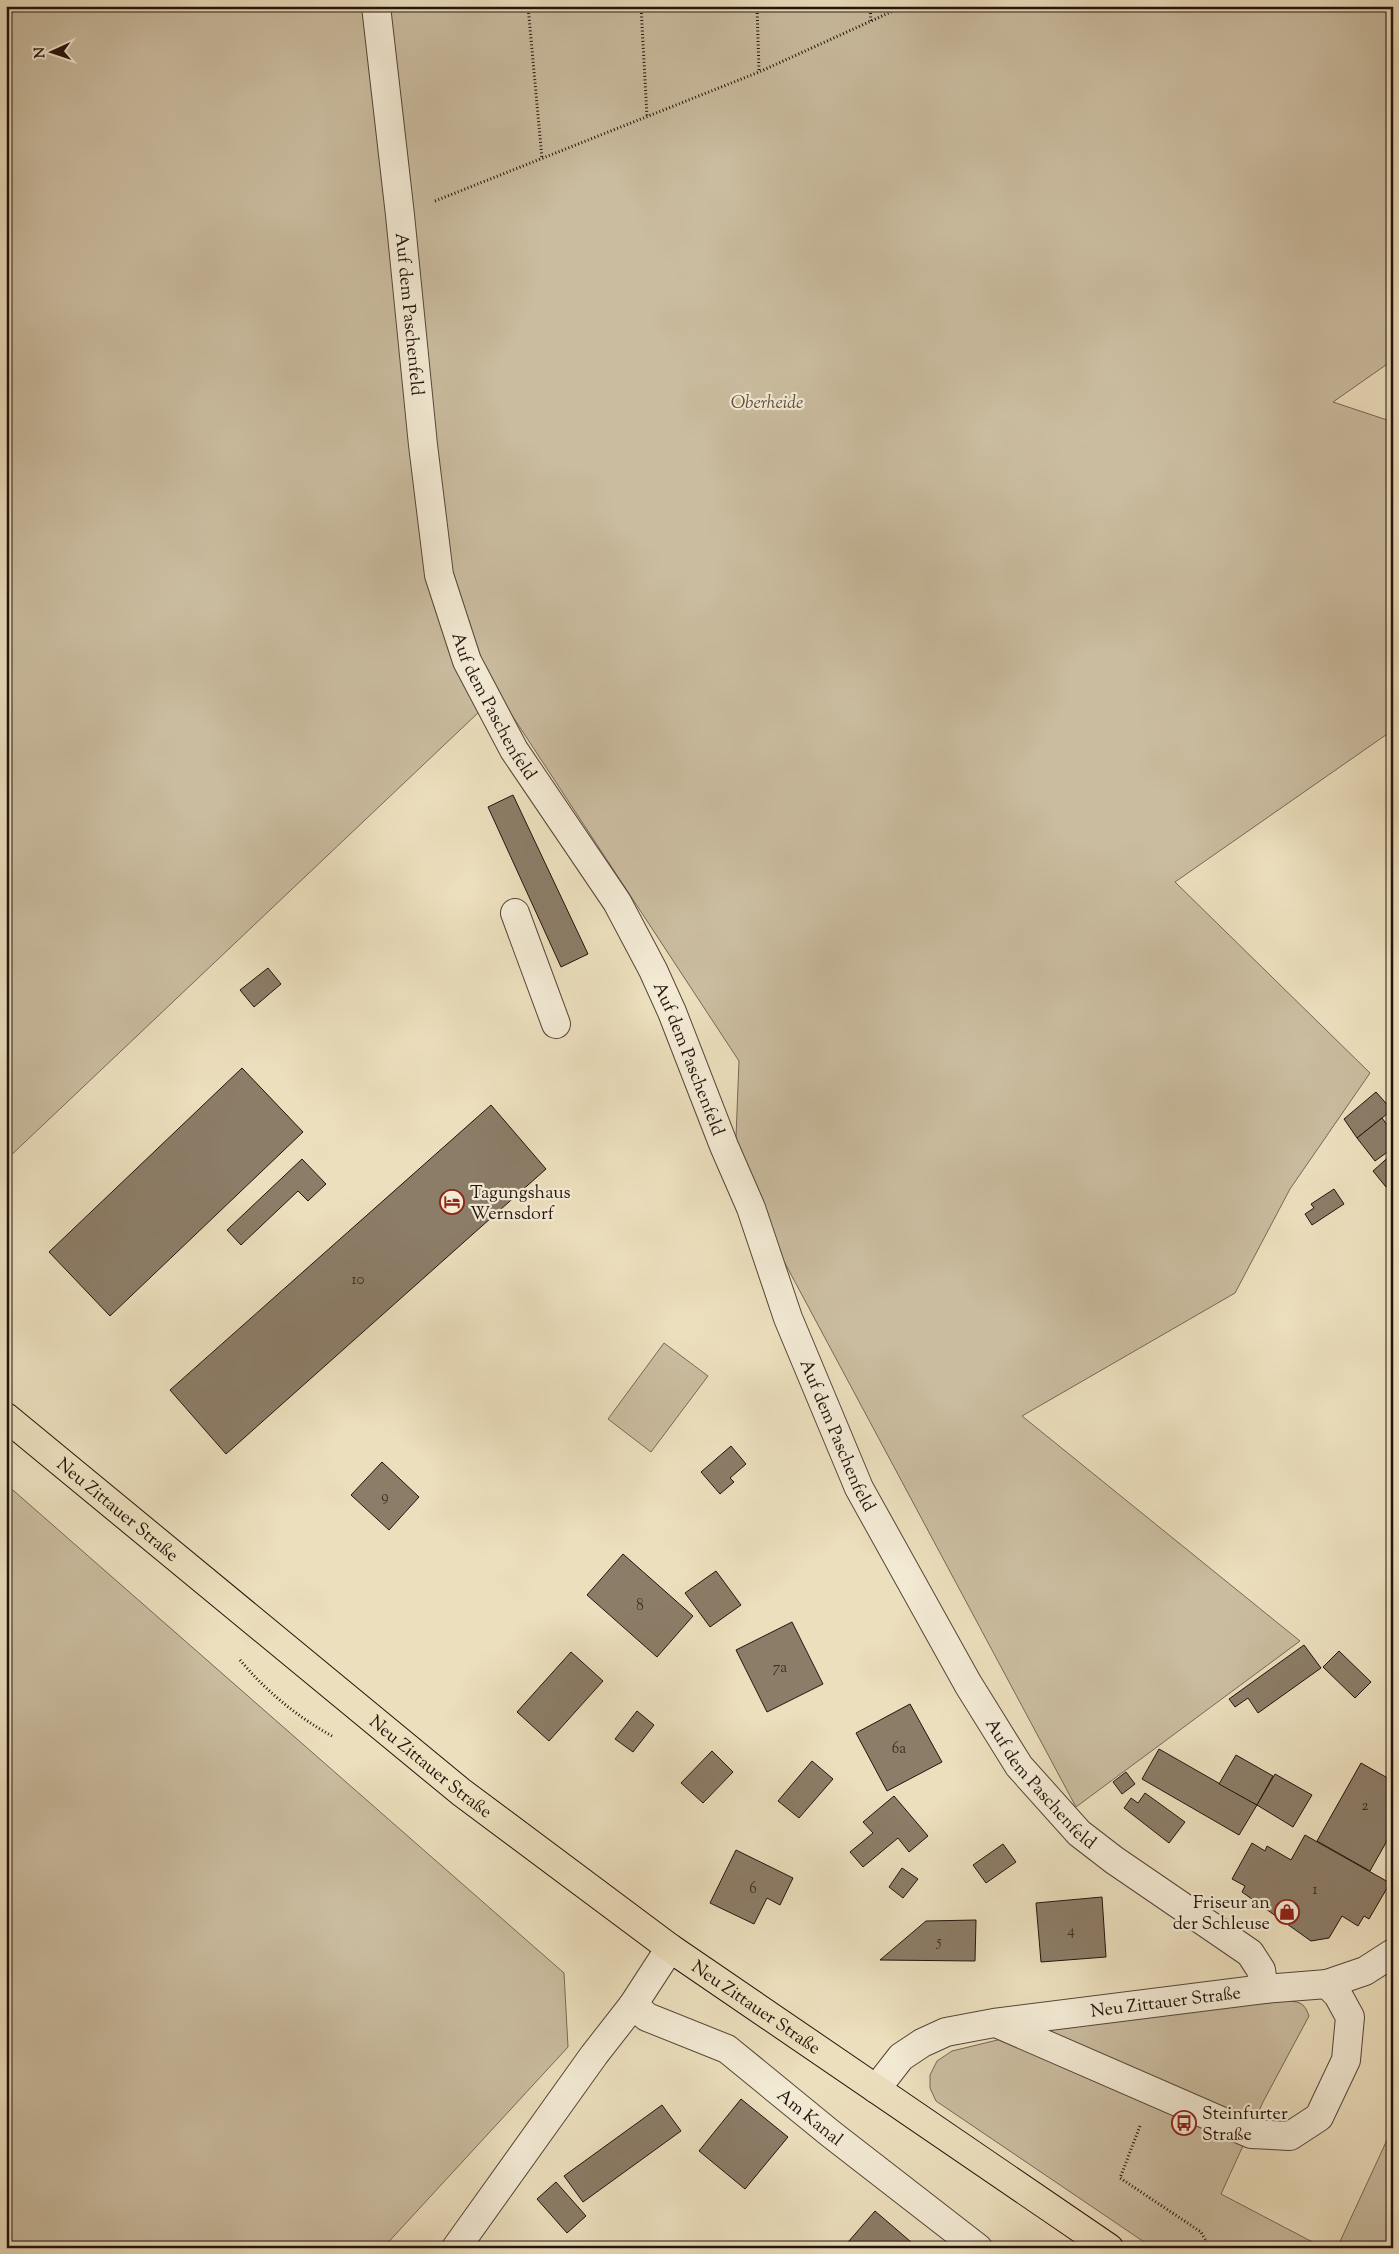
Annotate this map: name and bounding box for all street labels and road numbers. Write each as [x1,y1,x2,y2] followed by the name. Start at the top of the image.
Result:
[387,232,429,397] street label: Auf dem Paschenfeld
[444,629,542,786] street label: Auf dem Paschenfeld
[645,978,730,1140] street label: Auf dem Paschenfeld
[792,1356,881,1517] street label: Auf dem Paschenfeld
[50,1453,183,1569] street label: Neu Zittauer Straße
[362,1710,497,1826] street label: Neu Zittauer Straße
[977,1714,1101,1857] street label: Auf dem Paschenfeld
[685,1955,825,2062] street label: Neu Zittauer Straße
[1089,1981,1243,2026] street label: Neu Zittauer Straße
[770,2084,848,2153] street label: Am Kanal

